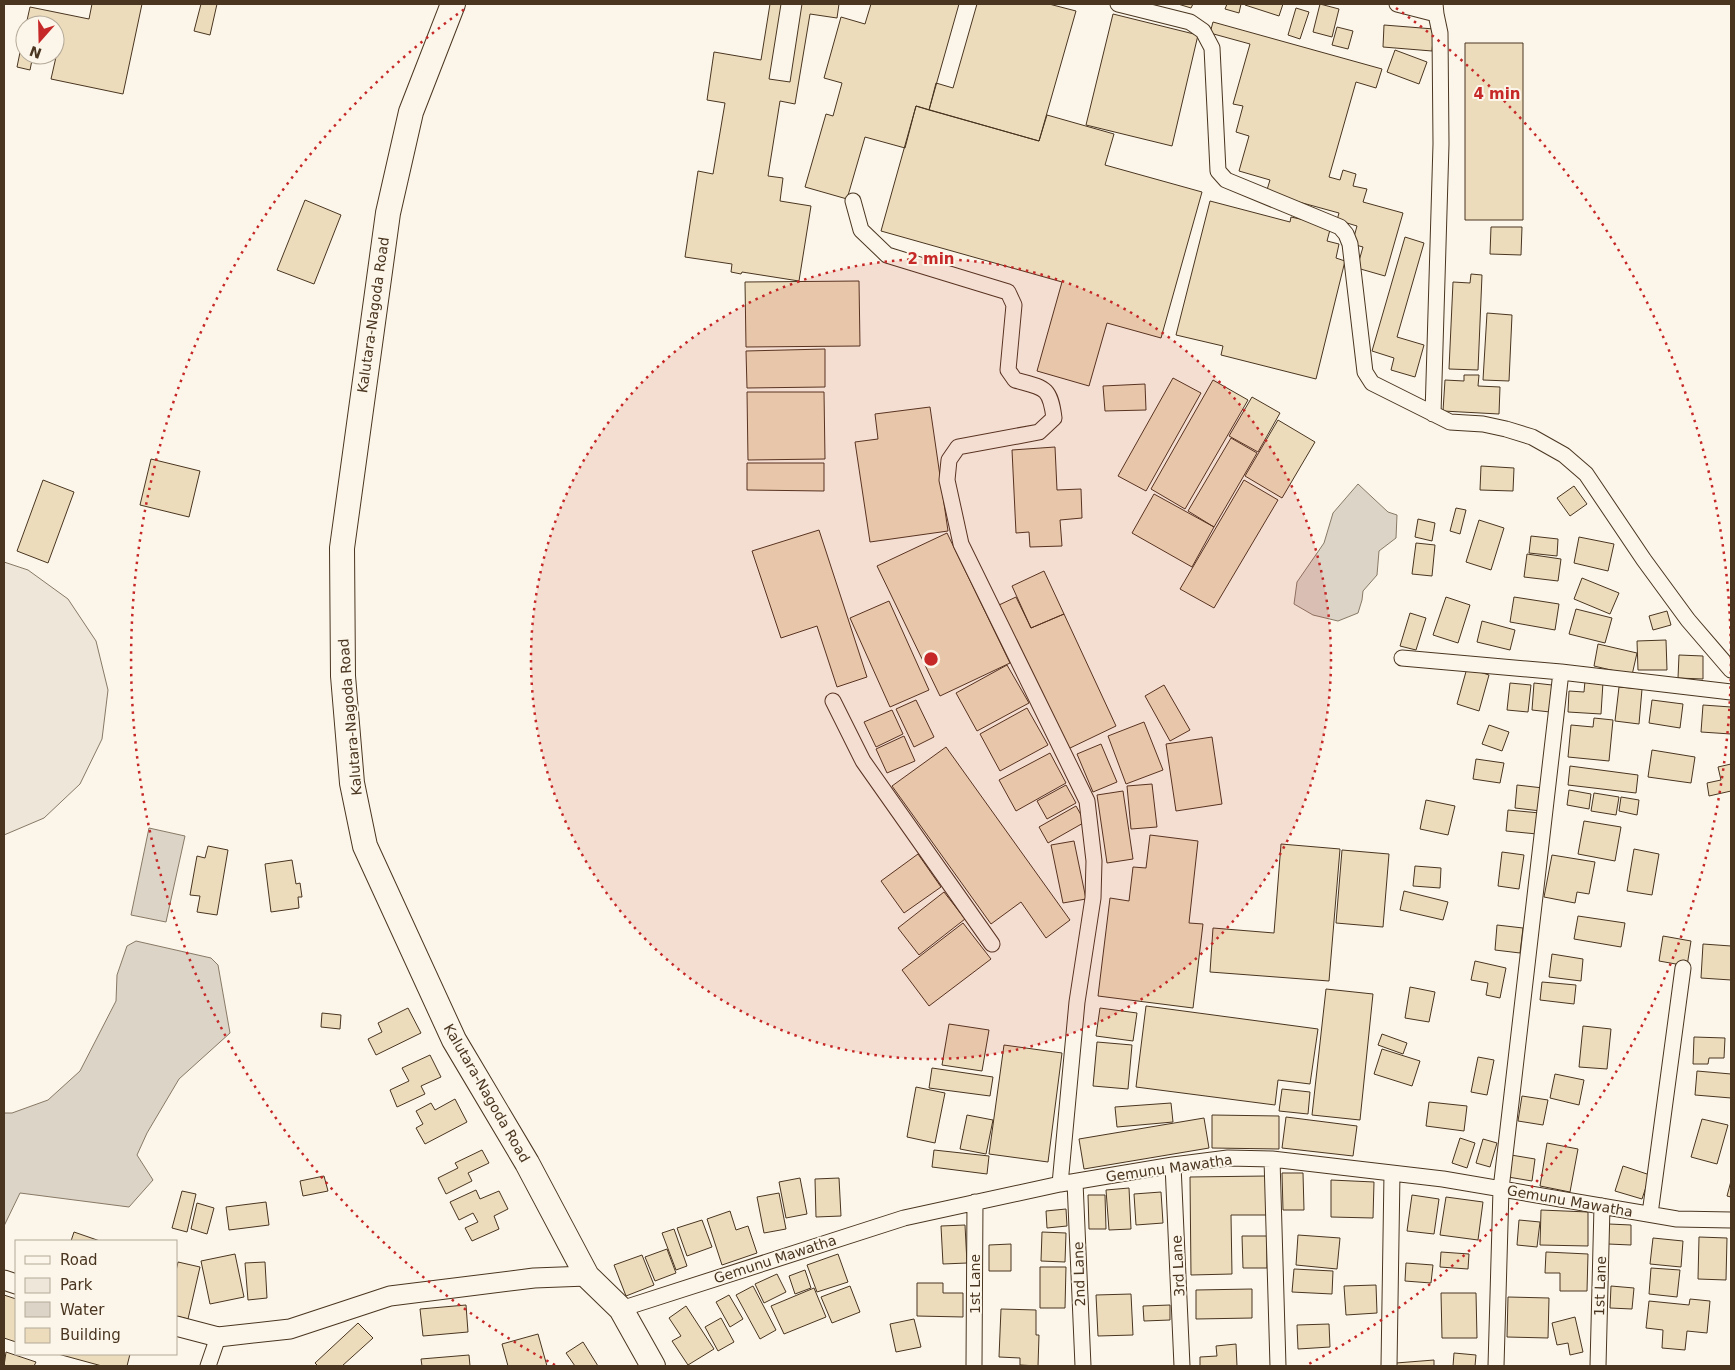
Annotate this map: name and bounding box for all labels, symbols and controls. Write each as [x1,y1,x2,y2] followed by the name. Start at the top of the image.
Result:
[15,15,65,65] north arrow
[27,43,44,62] text: N
[1473,85,1521,103] text: 4 min
[354,236,392,394] street label: Kalutara-Nagoda Road
[907,250,955,268] text: 2 min
[335,638,365,796] street label: Kalutara-Nagoda Road
[922,650,940,668] centre of rings
[441,1021,533,1165] street label: Kalutara-Nagoda Road
[1105,1151,1233,1185] street label: Gemunu Mawatha
[1506,1182,1634,1220] street label: Gemunu Mawatha
[712,1232,838,1286] street label: Gemunu Mawatha
[1168,1235,1188,1297] street label: 3rd Lane
[15,1240,178,1355] legend
[1070,1241,1088,1307] street label: 2nd Lane
[60,1251,98,1269] text: Road
[967,1254,983,1314] street label: 1st Lane
[1591,1256,1609,1316] street label: 1st Lane
[60,1276,93,1294] text: Park
[60,1301,105,1319] text: Water
[60,1326,121,1344] text: Building

